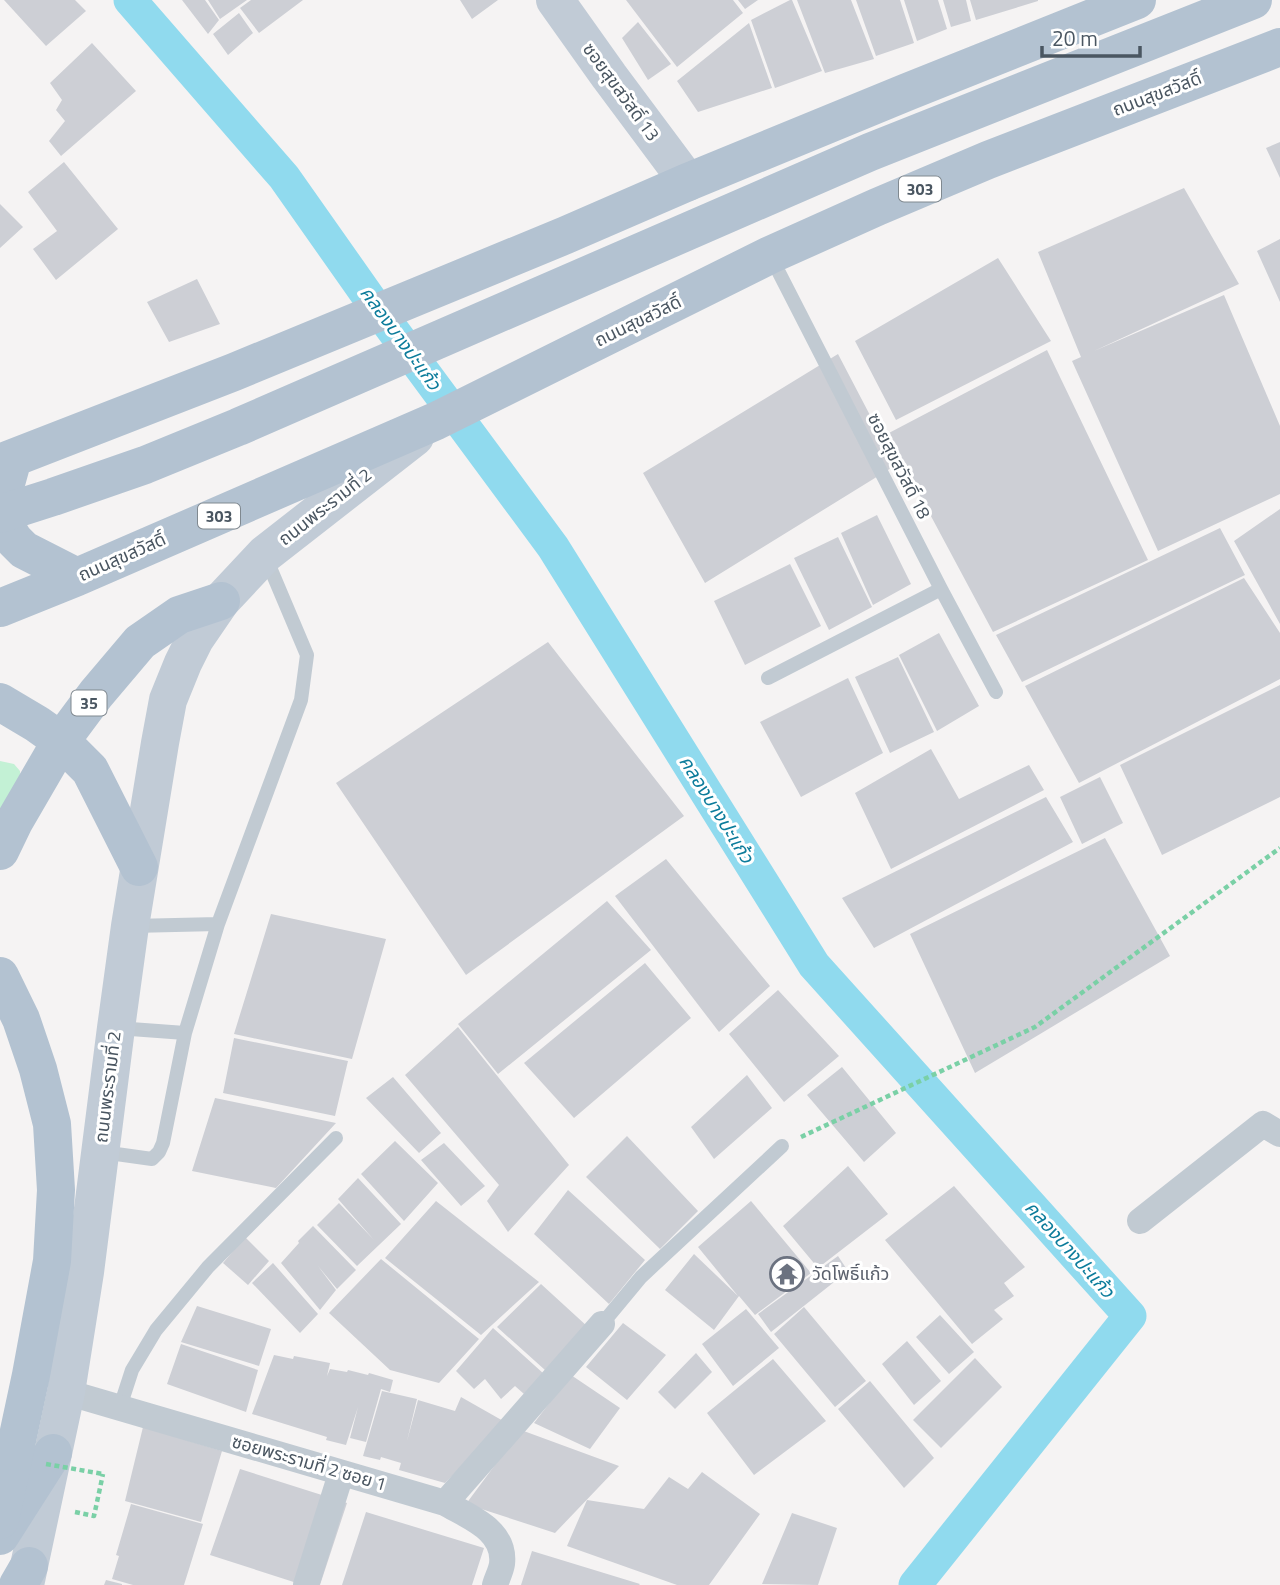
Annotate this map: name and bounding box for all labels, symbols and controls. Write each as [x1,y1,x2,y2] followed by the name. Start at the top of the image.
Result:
[1042,14,1140,58] scale bar
[1052,22,1098,54] text: 20 m
[576,37,666,147] street label: ซอยสุขสวัสดิ์ 13
[1108,64,1205,123] street label: ถนนสุขสวัสดิ์
[899,176,941,202] road number: 303
[354,280,450,396] water label: คลองบางปะแก้ว
[590,288,686,353] street label: ถนนสุขสวัสดิ์
[861,408,938,524] street label: ซอยสุขสวัสดิ์ 18
[272,461,377,552] street label: ถนนพระรามที่ 2
[198,503,240,528] road number: 303
[74,525,170,588] street label: ถนนสุขสวัสดิ์
[72,690,106,716] road number: 35
[673,749,763,869] water label: คลองบางปะแก้ว
[87,1029,128,1144] street label: ถนนพระรามที่ 2
[1019,1193,1123,1304] water label: คลองบางปะแก้ว
[768,1255,806,1293] temple icon: วัดโพธิ์แก้ว
[812,1260,889,1287] place label: วัดโพธิ์แก้ว
[229,1428,390,1497] street label: ซอยพระรามที่ 2 ซอย 1

